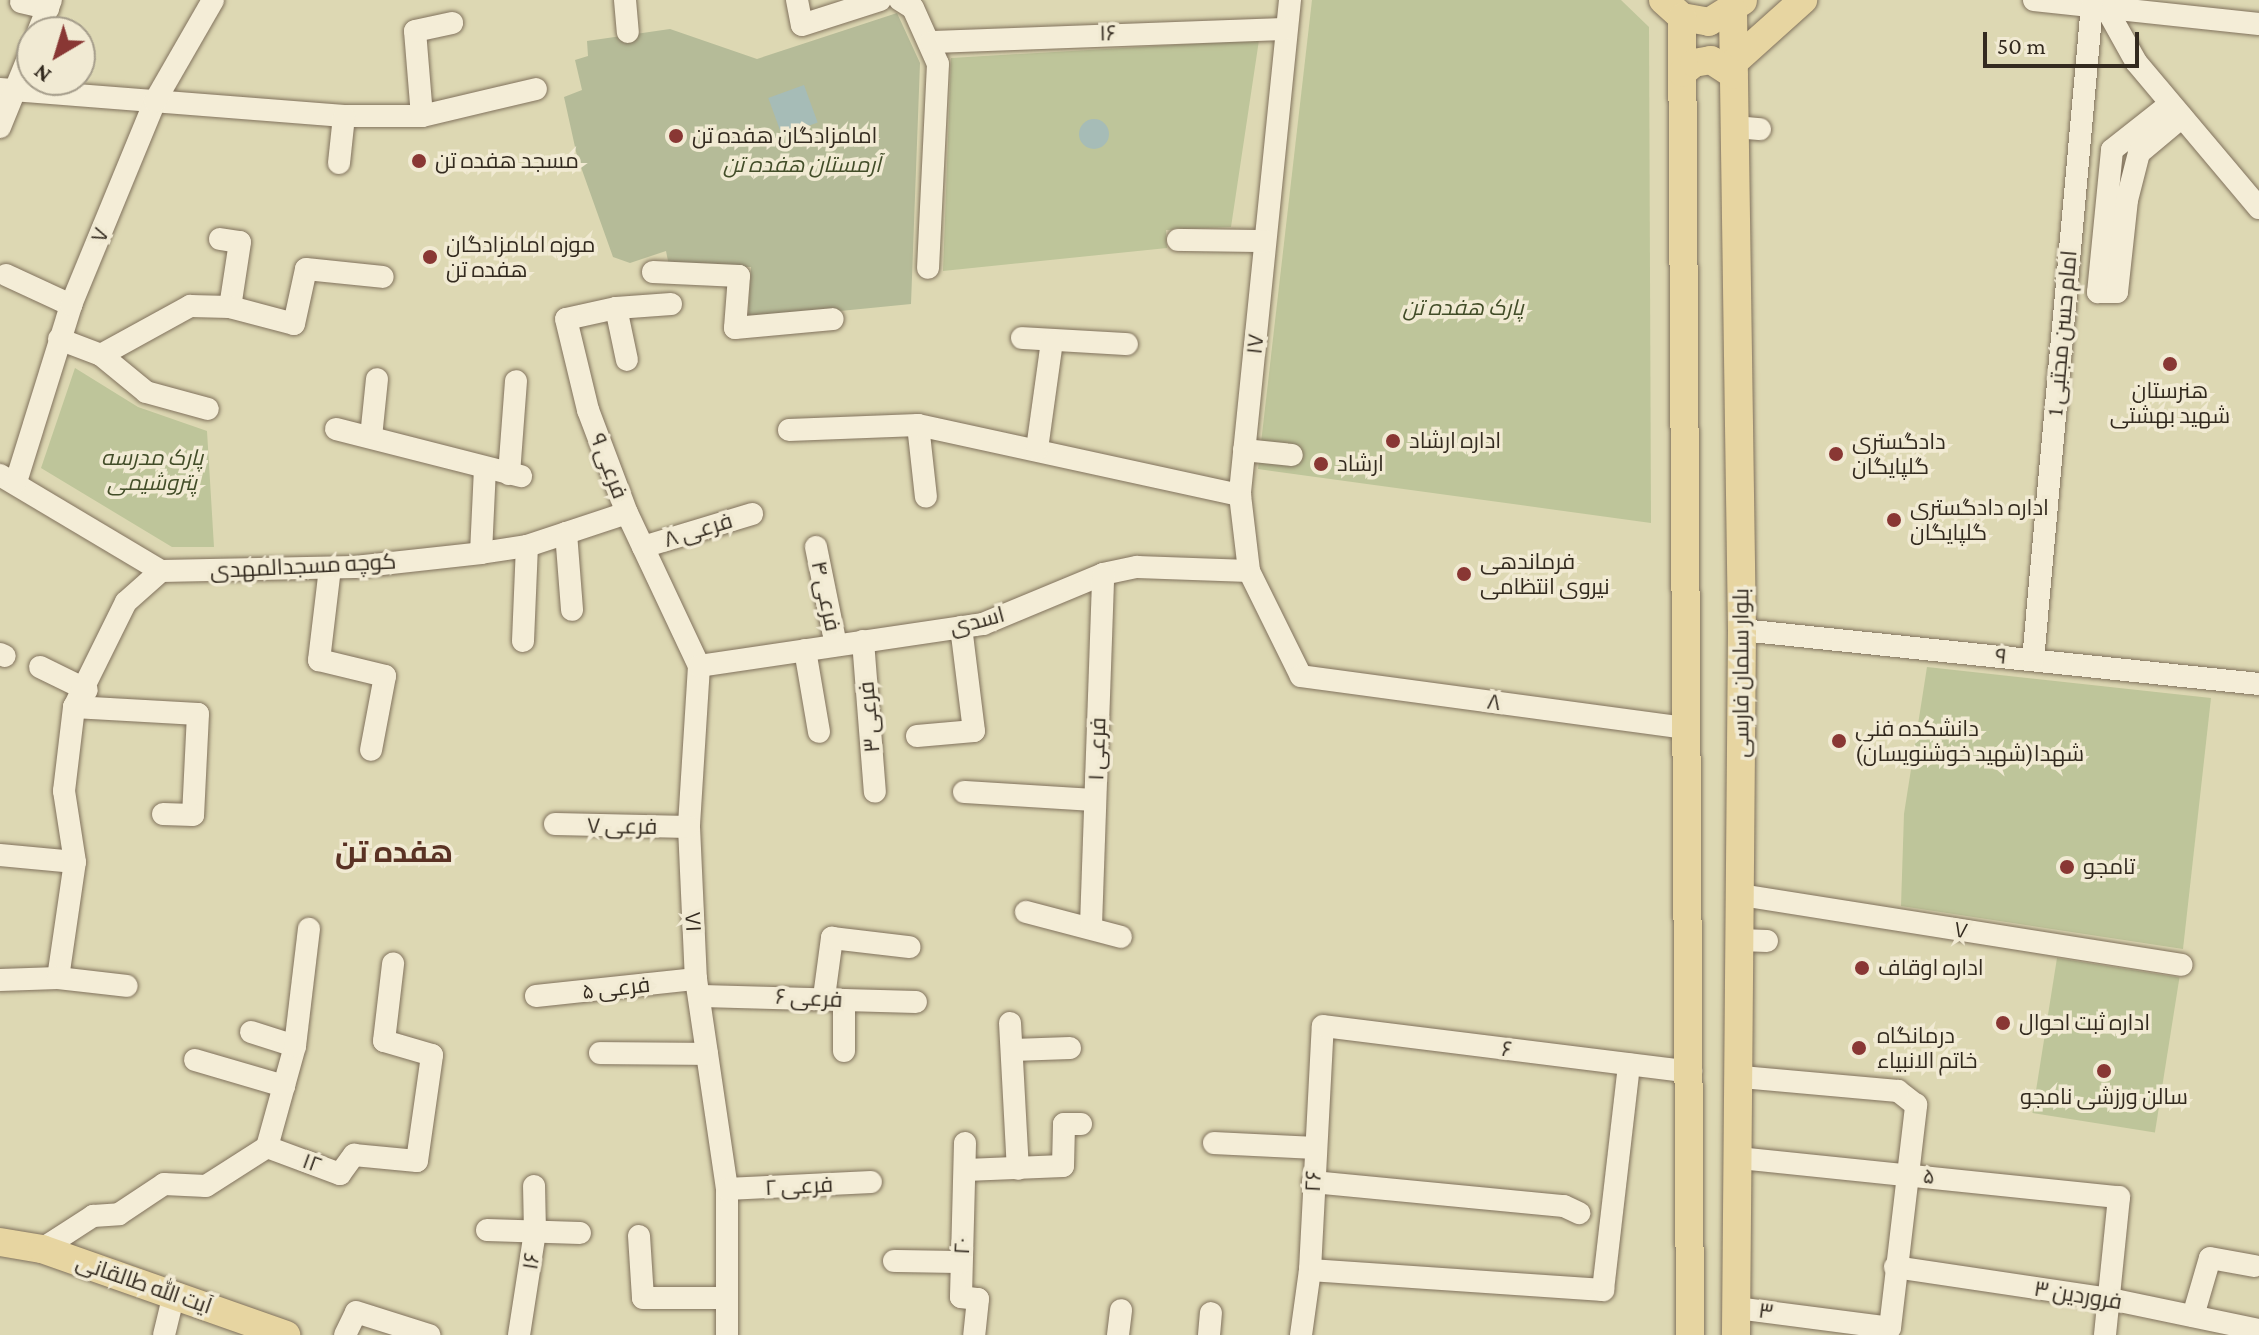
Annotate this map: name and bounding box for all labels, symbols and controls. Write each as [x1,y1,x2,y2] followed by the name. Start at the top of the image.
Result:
[16,16,96,96] north arrow
[1987,16,2143,66] scale bar
[1099,20,1117,46] street label: ۱۶
[1997,32,2046,59] text: 50 m
[29,59,56,88] text: N
[692,123,877,149] place label: امامزادگان هفده تن
[667,127,685,145] marker: امامزادگان هفده تن
[435,148,579,174] place label: مسجد هفده تن
[410,152,428,170] marker: مسجد هفده تن
[723,152,881,178] park label: آرمستان هفده تن
[85,224,115,246] street label: ۷
[446,231,595,282] place label: موزه امامزادگان هفده تن
[421,248,439,266] marker: موزه امامزادگان هفده تن
[2042,249,2082,417] street label: امام حسن مجتبی 1
[1402,295,1524,321] park label: پارک هفده تن
[1241,332,1269,356] street label: ۱۷
[2161,355,2179,373] marker: هنرستان شهید بهشتی
[2110,377,2230,428] place label: هنرستان شهید بهشتی
[1409,428,1501,454] place label: اداره ارشاد
[1852,428,1946,480] place label: دادگستری گلپایگان
[584,430,634,502] street label: فرعی ۹
[1384,432,1402,450] marker: اداره ارشاد
[101,444,203,496] park label: پارک مدرسه پتروشیمی
[1827,445,1845,463] marker: دادگستری گلپایگان
[1337,451,1384,477] place label: ارشاد
[1312,455,1330,473] marker: ارشاد
[1910,494,2049,546] place label: اداره دادگستری گلپایگان
[661,507,735,553] street label: فرعی ۸
[1885,511,1903,529] marker: اداره دادگستری گلپایگان
[209,548,397,584] street label: کوچه مسجدالمهدی
[1480,548,1610,600] place label: فرماندهی نیروی انتظامی
[806,558,846,634] street label: فرعی ۴
[1455,565,1473,583] marker: فرماندهی نیروی انتظامی
[1728,588,1754,758] street label: بلوار سلمان فارسی
[947,601,1007,641] street label: اسدی
[1994,642,2008,670] street label: ۹
[853,680,885,754] street label: فرعی ۳
[1485,688,1503,716] street label: ۸
[1855,715,2084,766] place label: دانشکده فنی شهدا(شهید خوشنویسان)
[1083,717,1111,781] street label: فرعی ۱
[1830,732,1848,750] marker: دانشکده فنی شهدا(شهید خوشنویسان)
[587,812,657,840] street label: فرعی ۷
[335,834,453,870] district label: هفده تن
[2083,854,2135,880] place label: تامجو
[2058,858,2076,876] marker: تامجو
[679,911,707,933] street label: ۱۸
[1952,916,1970,944] street label: ۷
[1878,955,1984,981] place label: اداره اوقاف
[1853,959,1871,977] marker: اداره اوقاف
[581,971,651,1005] street label: فرعی ۵
[775,983,843,1013] street label: فرعی ۶
[2019,1010,2150,1036] place label: اداره ثبت احوال
[1994,1014,2012,1032] marker: اداره ثبت احوال
[1877,1022,1978,1074] place label: درمانگاه خاتم الانبیاء
[1500,1035,1514,1063] street label: ۶
[1848,1037,1870,1059] marker: درمانگاه خاتم الانبیاء
[2095,1062,2113,1080] marker: سالن ورزشی نامجو
[2020,1084,2188,1110] place label: سالن ورزشی نامجو
[299,1147,325,1179] street label: ۱۲
[1922,1162,1936,1190] street label: ۵
[1299,1169,1327,1193] street label: ۲۶
[764,1171,834,1201] street label: فرعی ۲
[948,1237,976,1255] street label: ۲۰
[73,1248,215,1320] street label: آیت الله طالقانی
[517,1250,545,1272] street label: ۱۶
[2032,1275,2124,1315] street label: فروردین ۳
[1757,1297,1775,1325] street label: ۳

